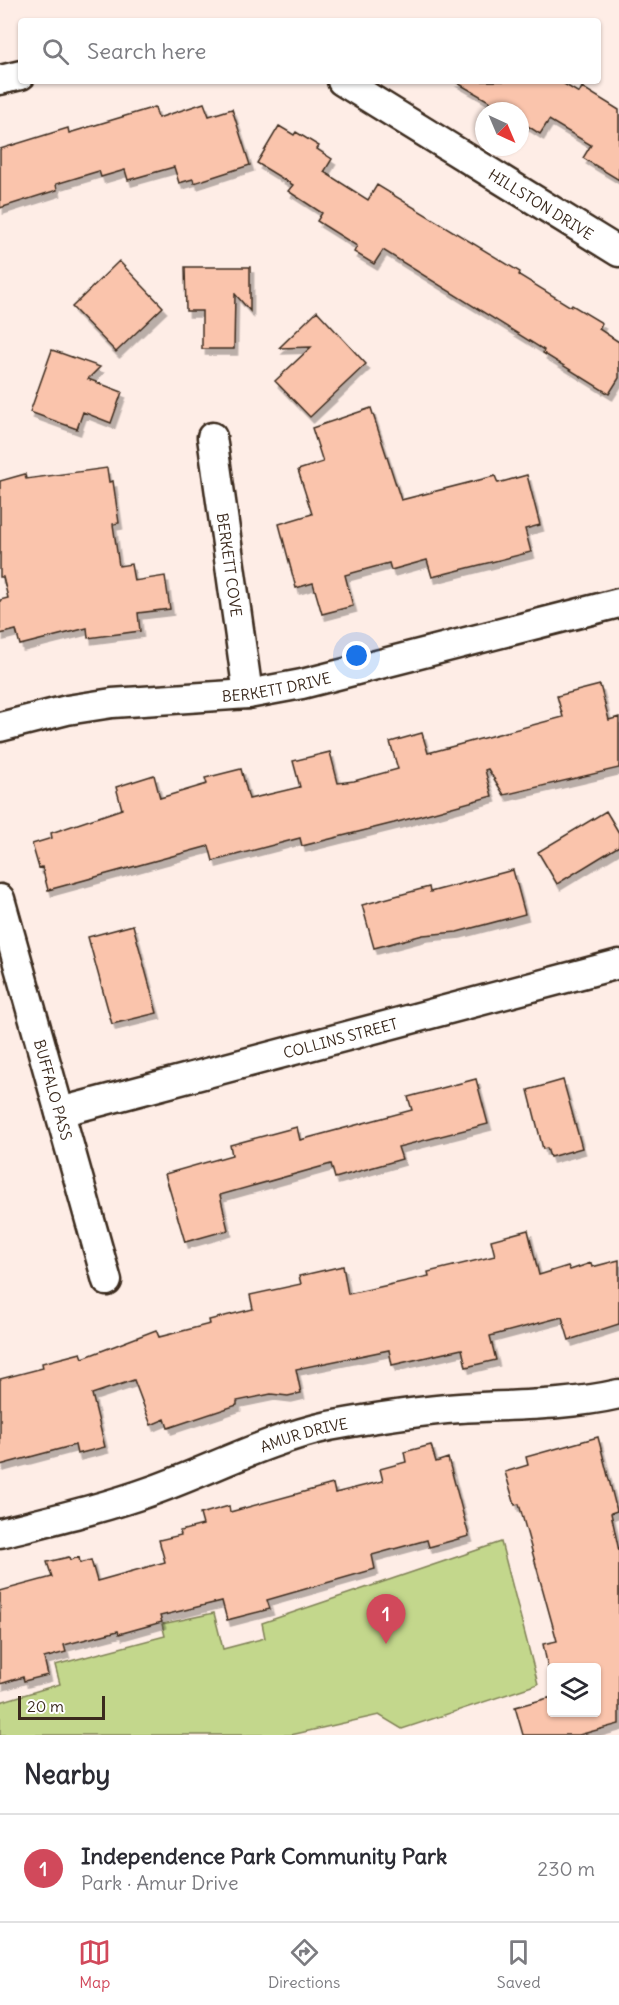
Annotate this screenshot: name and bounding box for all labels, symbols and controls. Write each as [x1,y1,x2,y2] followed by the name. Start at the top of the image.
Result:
[18,18,601,84] search box
[39,35,72,68] icon: search
[87,37,206,65] text: Search here
[475,102,529,156] north arrow
[485,164,597,244] street label: HILLSTON DRIVE
[213,512,247,618] street label: BERKETT COVE
[342,641,371,670] your location
[221,667,333,705] street label: BERKETT DRIVE
[281,1014,400,1062] street label: COLLINS STREET
[30,1037,77,1142] street label: BUFFALO PASS
[257,1413,349,1456] street label: AMUR DRIVE
[366,1594,406,1644] pin: 1
[547,1663,601,1717] map controls
[547,1663,601,1717] button: layers
[18,1693,105,1720] scale bar
[27,1696,64,1716] text: 20 m
[24,1758,110,1791] text: Nearby
[81,1842,447,1870] text: Independence Park Community Park
[40,1856,47,1881] text: 1
[537,1856,595,1881] text: 230 m
[81,1870,238,1895] text: Park · Amur Drive
[78,1936,111,1992] tab: Map
[268,1936,340,1992] tab: Directions
[497,1936,541,1992] tab: Saved

